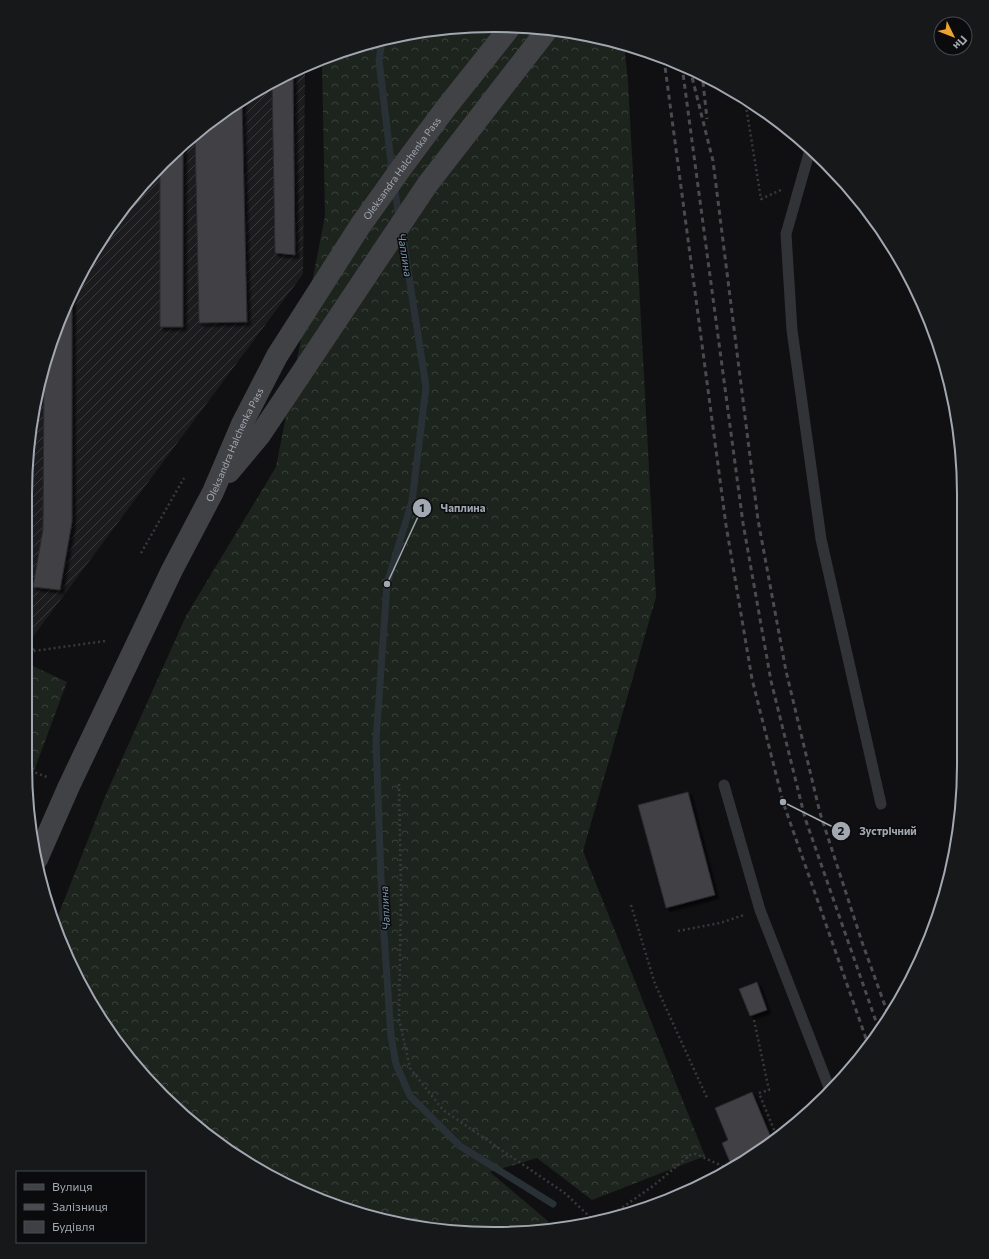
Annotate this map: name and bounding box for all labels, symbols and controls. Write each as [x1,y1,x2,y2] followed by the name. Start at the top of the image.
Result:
[933,16,973,56] north arrow
[951,33,970,53] text: Пн
[360,114,443,222] street label: Oleksandra Halchenka Pass
[396,232,415,278] water label: Чаплина
[203,385,266,504] street label: Oleksandra Halchenka Pass
[412,497,493,520] callout: Чаплина
[419,500,425,514] text: 1
[441,501,486,514] text: Чаплина
[831,819,925,842] callout: Зустрічний
[838,823,845,837] text: 2
[859,824,917,837] text: Зустрічний
[377,885,392,930] water label: Чаплина
[16,1171,146,1243] legend
[52,1179,93,1193] text: Вулиця
[52,1199,108,1213] text: Залізниця
[52,1219,95,1233] text: Будівля

